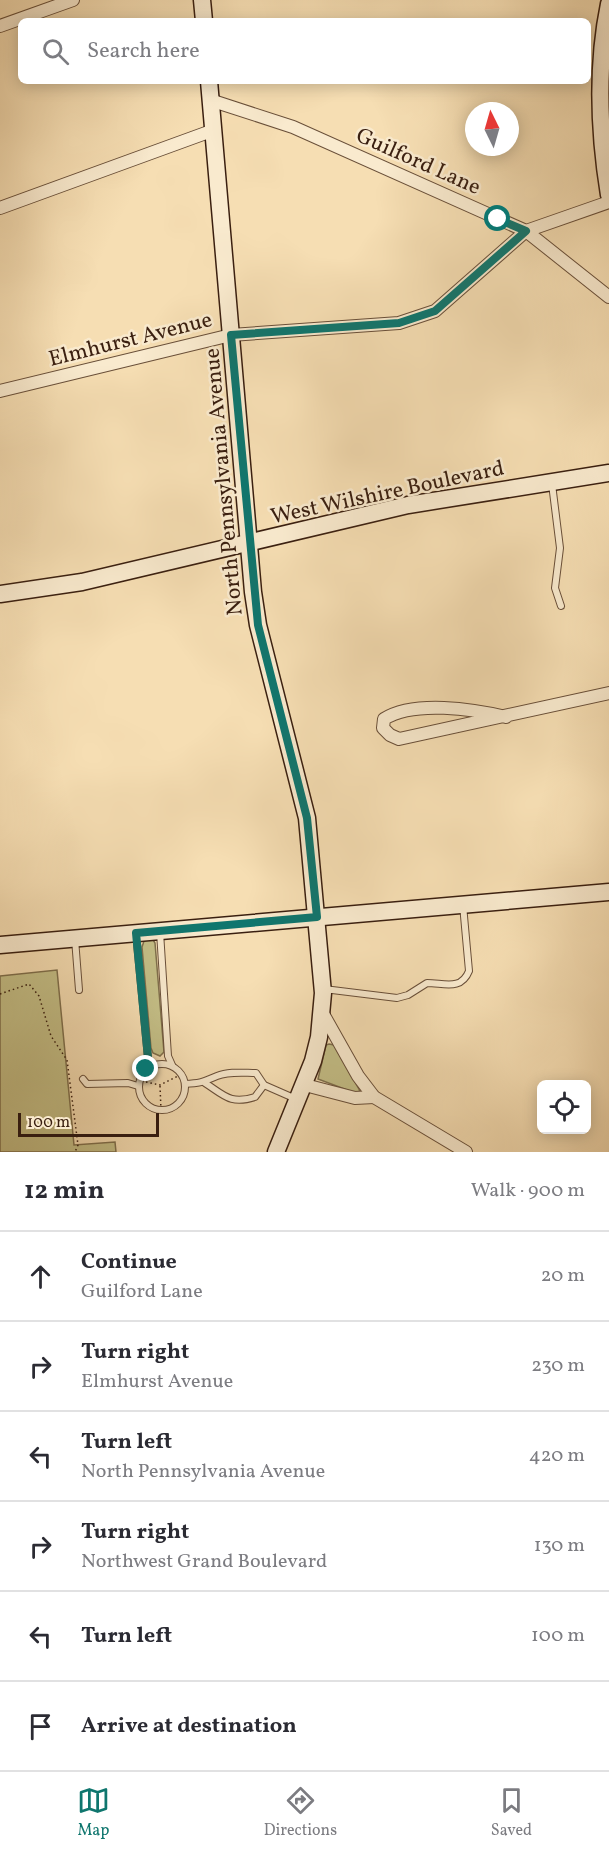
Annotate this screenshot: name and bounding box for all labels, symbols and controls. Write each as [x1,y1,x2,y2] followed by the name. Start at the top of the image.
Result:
[18,18,591,84] search box
[39,35,72,68] icon: search
[87,36,200,67] text: Search here
[465,102,519,156] north arrow
[351,121,485,204] street label: Guilford Lane
[484,205,510,231] route start
[46,305,216,376] street label: Elmhurst Avenue
[197,347,252,617] street label: North Pennsylvania Avenue
[268,454,507,533] street label: West Wilshire Boulevard
[132,1055,158,1081] route end
[537,1080,591,1134] map controls
[537,1080,591,1134] button: locate
[18,1110,159,1138] scale bar
[27,1112,70,1134] text: 100 m
[24,1173,105,1209] text: 12 min
[471,1177,585,1205] text: Walk · 900 m
[81,1247,177,1278] text: Continue
[24,1260,57,1293] icon: ahead
[541,1262,585,1290] text: 20 m
[81,1278,203,1306] text: Guilford Lane
[81,1337,189,1368] text: Turn right
[24,1350,57,1383] icon: right
[531,1352,585,1380] text: 230 m
[81,1368,233,1396] text: Elmhurst Avenue
[81,1427,172,1458] text: Turn left
[24,1440,57,1473] icon: left
[529,1442,585,1470] text: 420 m
[81,1458,325,1486] text: North Pennsylvania Avenue
[81,1517,189,1548] text: Turn right
[24,1530,57,1563] icon: right
[534,1532,585,1560] text: 130 m
[81,1548,327,1576] text: Northwest Grand Boulevard
[24,1620,57,1653] icon: left
[81,1621,172,1652] text: Turn left
[531,1622,585,1650] text: 100 m
[24,1710,57,1743] icon: arrive
[81,1711,297,1742] text: Arrive at destination
[77,1784,110,1842] tab: Map
[264,1784,337,1842] tab: Directions
[491,1784,532,1842] tab: Saved

